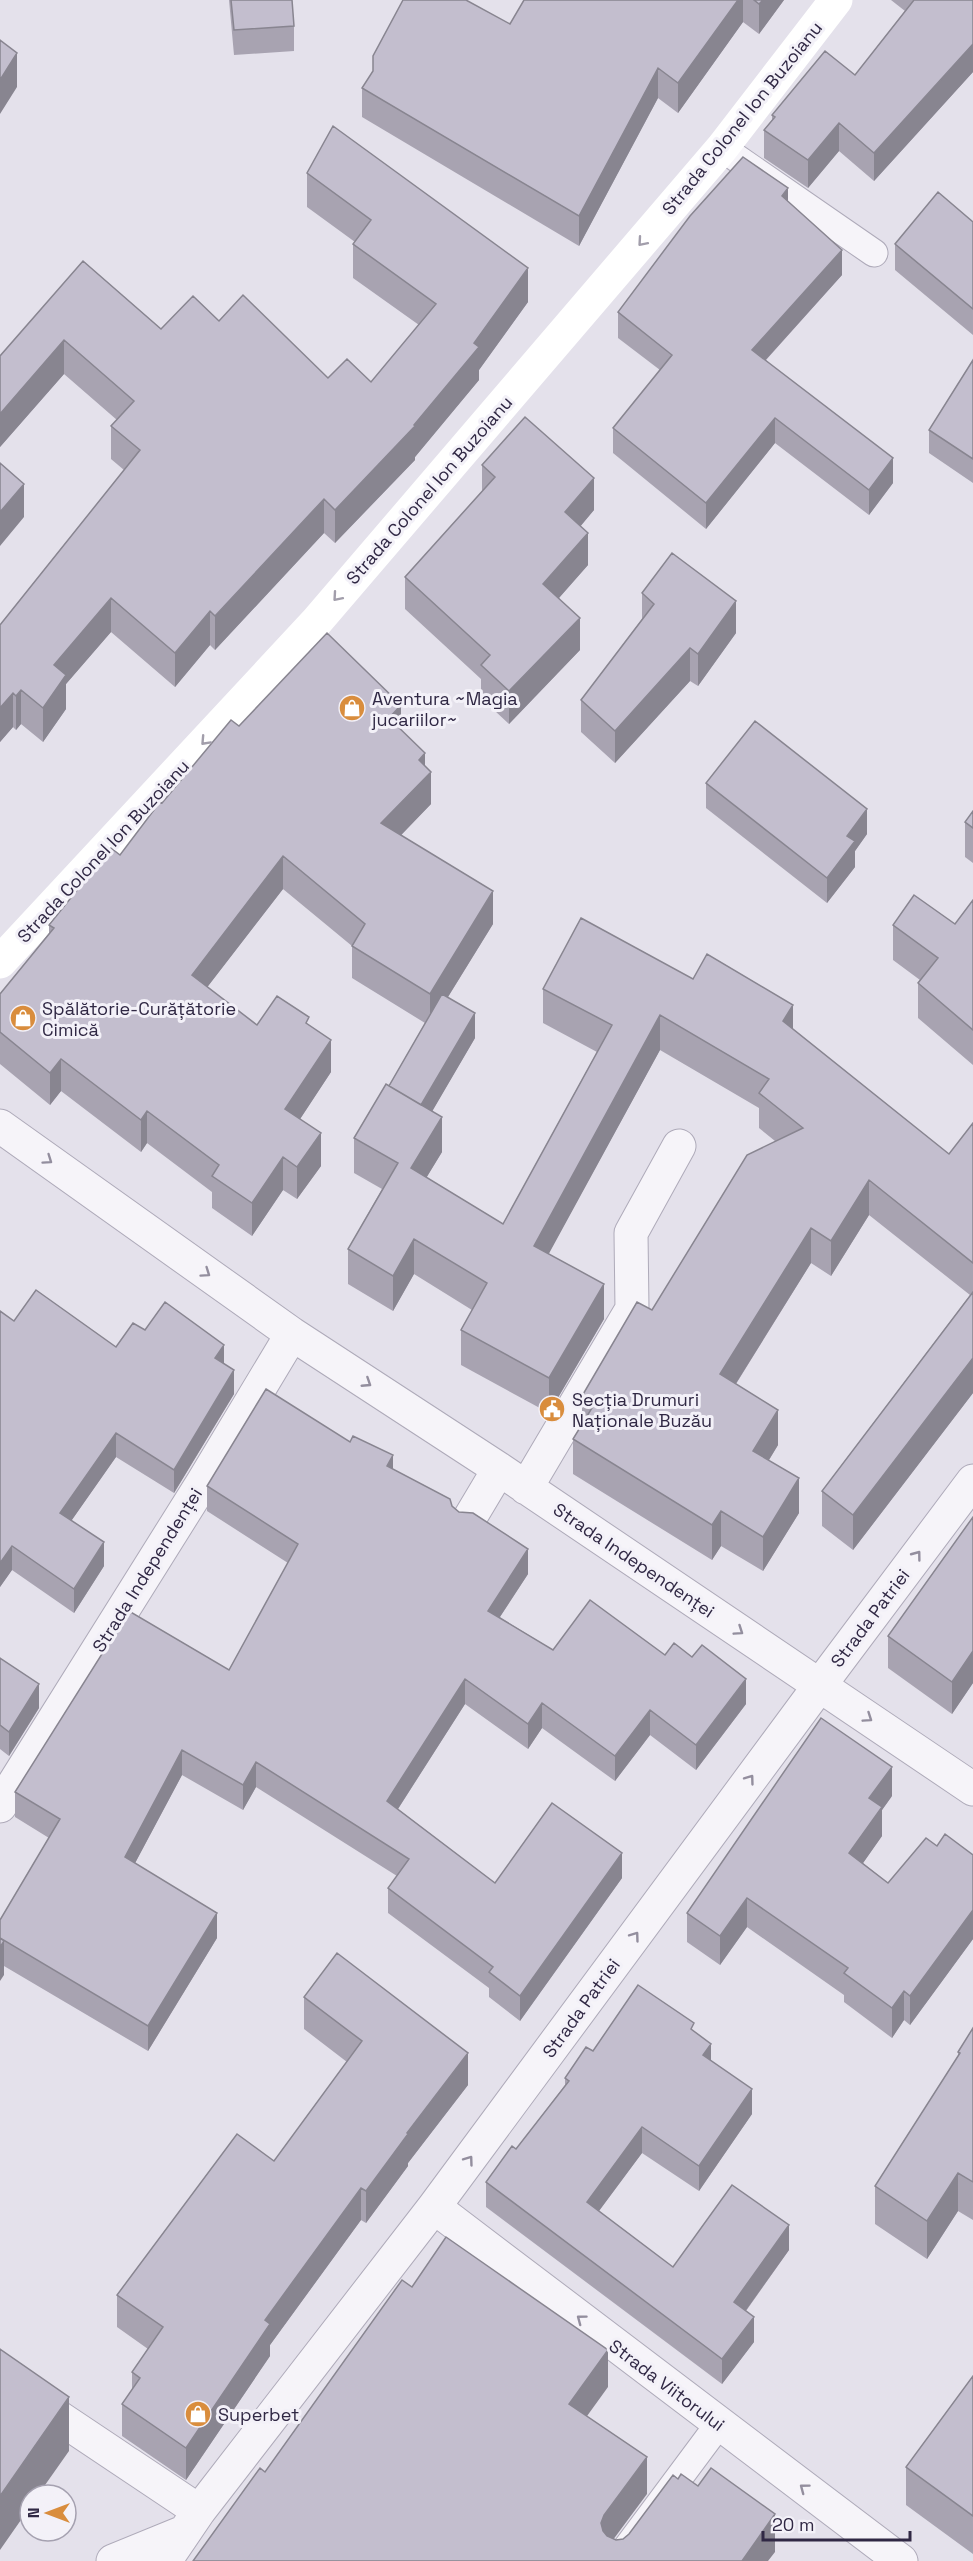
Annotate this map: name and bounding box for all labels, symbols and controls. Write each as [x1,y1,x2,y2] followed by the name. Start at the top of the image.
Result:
[657,17,827,219] street label: Strada Colonel Ion Buzoianu
[638,235,649,246] one-way arrow
[341,391,517,589] street label: Strada Colonel Ion Buzoianu
[333,590,344,601] one-way arrow
[371,687,518,731] place label: Aventura ~Magia jucariilor~
[337,693,367,723] shop icon: Aventura ~Magia jucariilor~
[201,734,212,745] one-way arrow
[12,755,194,947] street label: Strada Colonel Ion Buzoianu
[42,997,236,1041] place label: Spălătorie-Curățătorie Cimică
[8,1003,38,1033] shop icon: Spălătorie-Curățătorie Cimică
[41,1152,52,1163] one-way arrow
[200,1266,211,1277] one-way arrow
[360,1376,371,1387] one-way arrow
[572,1388,712,1432] place label: Secția Drumuri Naționale Buzău
[537,1394,567,1424] public building icon: Secția Drumuri Naționale Buzău
[87,1484,207,1656] street label: Strada Independenței
[549,1497,719,1623] street label: Strada Independenței
[910,1551,921,1562] one-way arrow
[825,1564,915,1672] street label: Strada Patriei
[733,1624,744,1635] one-way arrow
[862,1710,872,1722] one-way arrow
[743,1774,754,1785] one-way arrow
[627,1931,638,1942] one-way arrow
[537,1954,625,2062] street label: Strada Patriei
[462,2156,473,2167] one-way arrow
[577,2316,588,2327] one-way arrow
[605,2334,729,2436] street label: Strada Viitorului
[183,2399,213,2429] shop icon: Superbet
[218,2403,299,2426] place label: Superbet
[18,2483,78,2543] north arrow
[799,2484,810,2495] one-way arrow
[763,2504,910,2542] scale bar
[23,2508,44,2518] text: N
[772,2513,815,2536] text: 20 m

